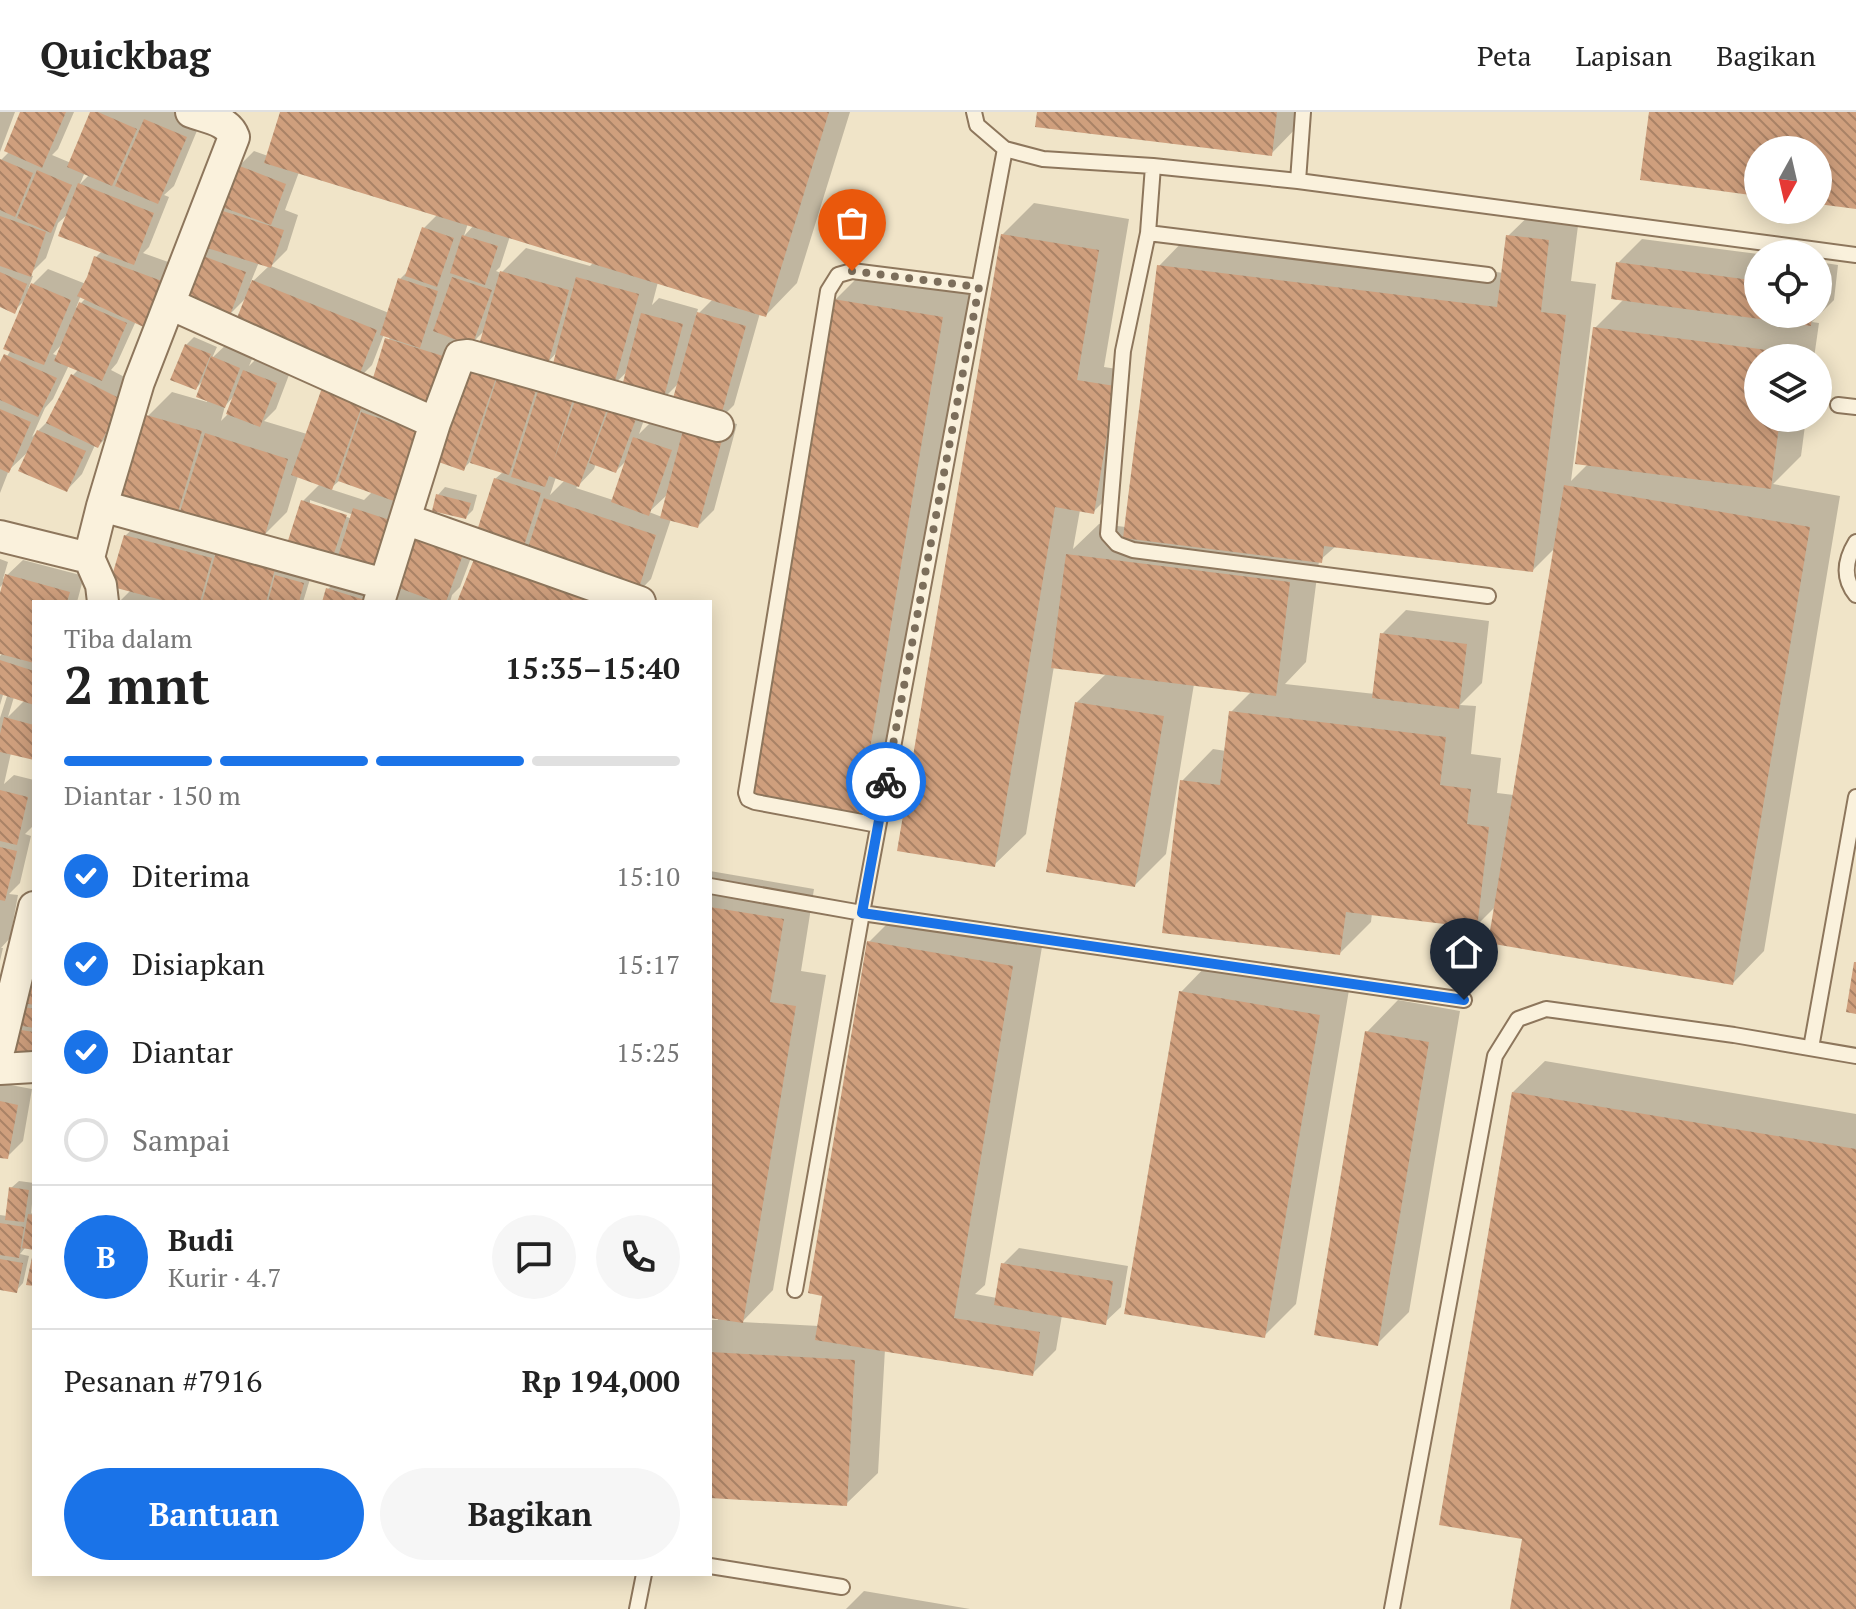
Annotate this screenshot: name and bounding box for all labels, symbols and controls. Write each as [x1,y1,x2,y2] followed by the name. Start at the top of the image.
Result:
[40,30,210,80] text: Quickbag
[1477,37,1532,74] text: Peta
[1576,37,1672,74] text: Lapisan
[1716,37,1816,74] text: Bagikan
[1744,136,1832,224] north arrow
[1744,136,1832,432] map controls
[818,189,886,271] pin
[830,201,874,245] icon: bag
[1744,240,1832,328] button: locate
[1744,344,1832,432] button: layers
[64,621,193,655] text: Tiba dalam
[505,648,680,688] text: 15:35–15:40
[64,650,210,719] text: 2 mnt
[846,742,926,822] courier
[864,760,908,804] icon: bike
[64,778,241,812] text: Diantar · 150 m
[64,854,108,898] icon: check
[132,856,250,896] text: Diterima
[616,859,680,893] text: 15:10
[1430,918,1498,1000] pin
[1442,930,1486,974] icon: home
[64,942,108,986] icon: check
[132,944,265,984] text: Disiapkan
[616,947,680,981] text: 15:17
[64,1030,108,1074] icon: check
[132,1032,233,1072] text: Diantar
[616,1035,680,1069] text: 15:25
[132,1120,230,1160] text: Sampai
[492,1215,576,1299] button: chat
[596,1215,680,1299] button: phone
[168,1220,234,1260] text: Budi
[96,1237,116,1277] text: B
[168,1260,281,1294] text: Kurir · 4.7
[64,1361,262,1401] text: Pesanan #7916
[522,1361,680,1401] text: Rp 194,000
[64,1468,364,1560] button: Bantuan
[380,1468,680,1560] button: Bagikan

